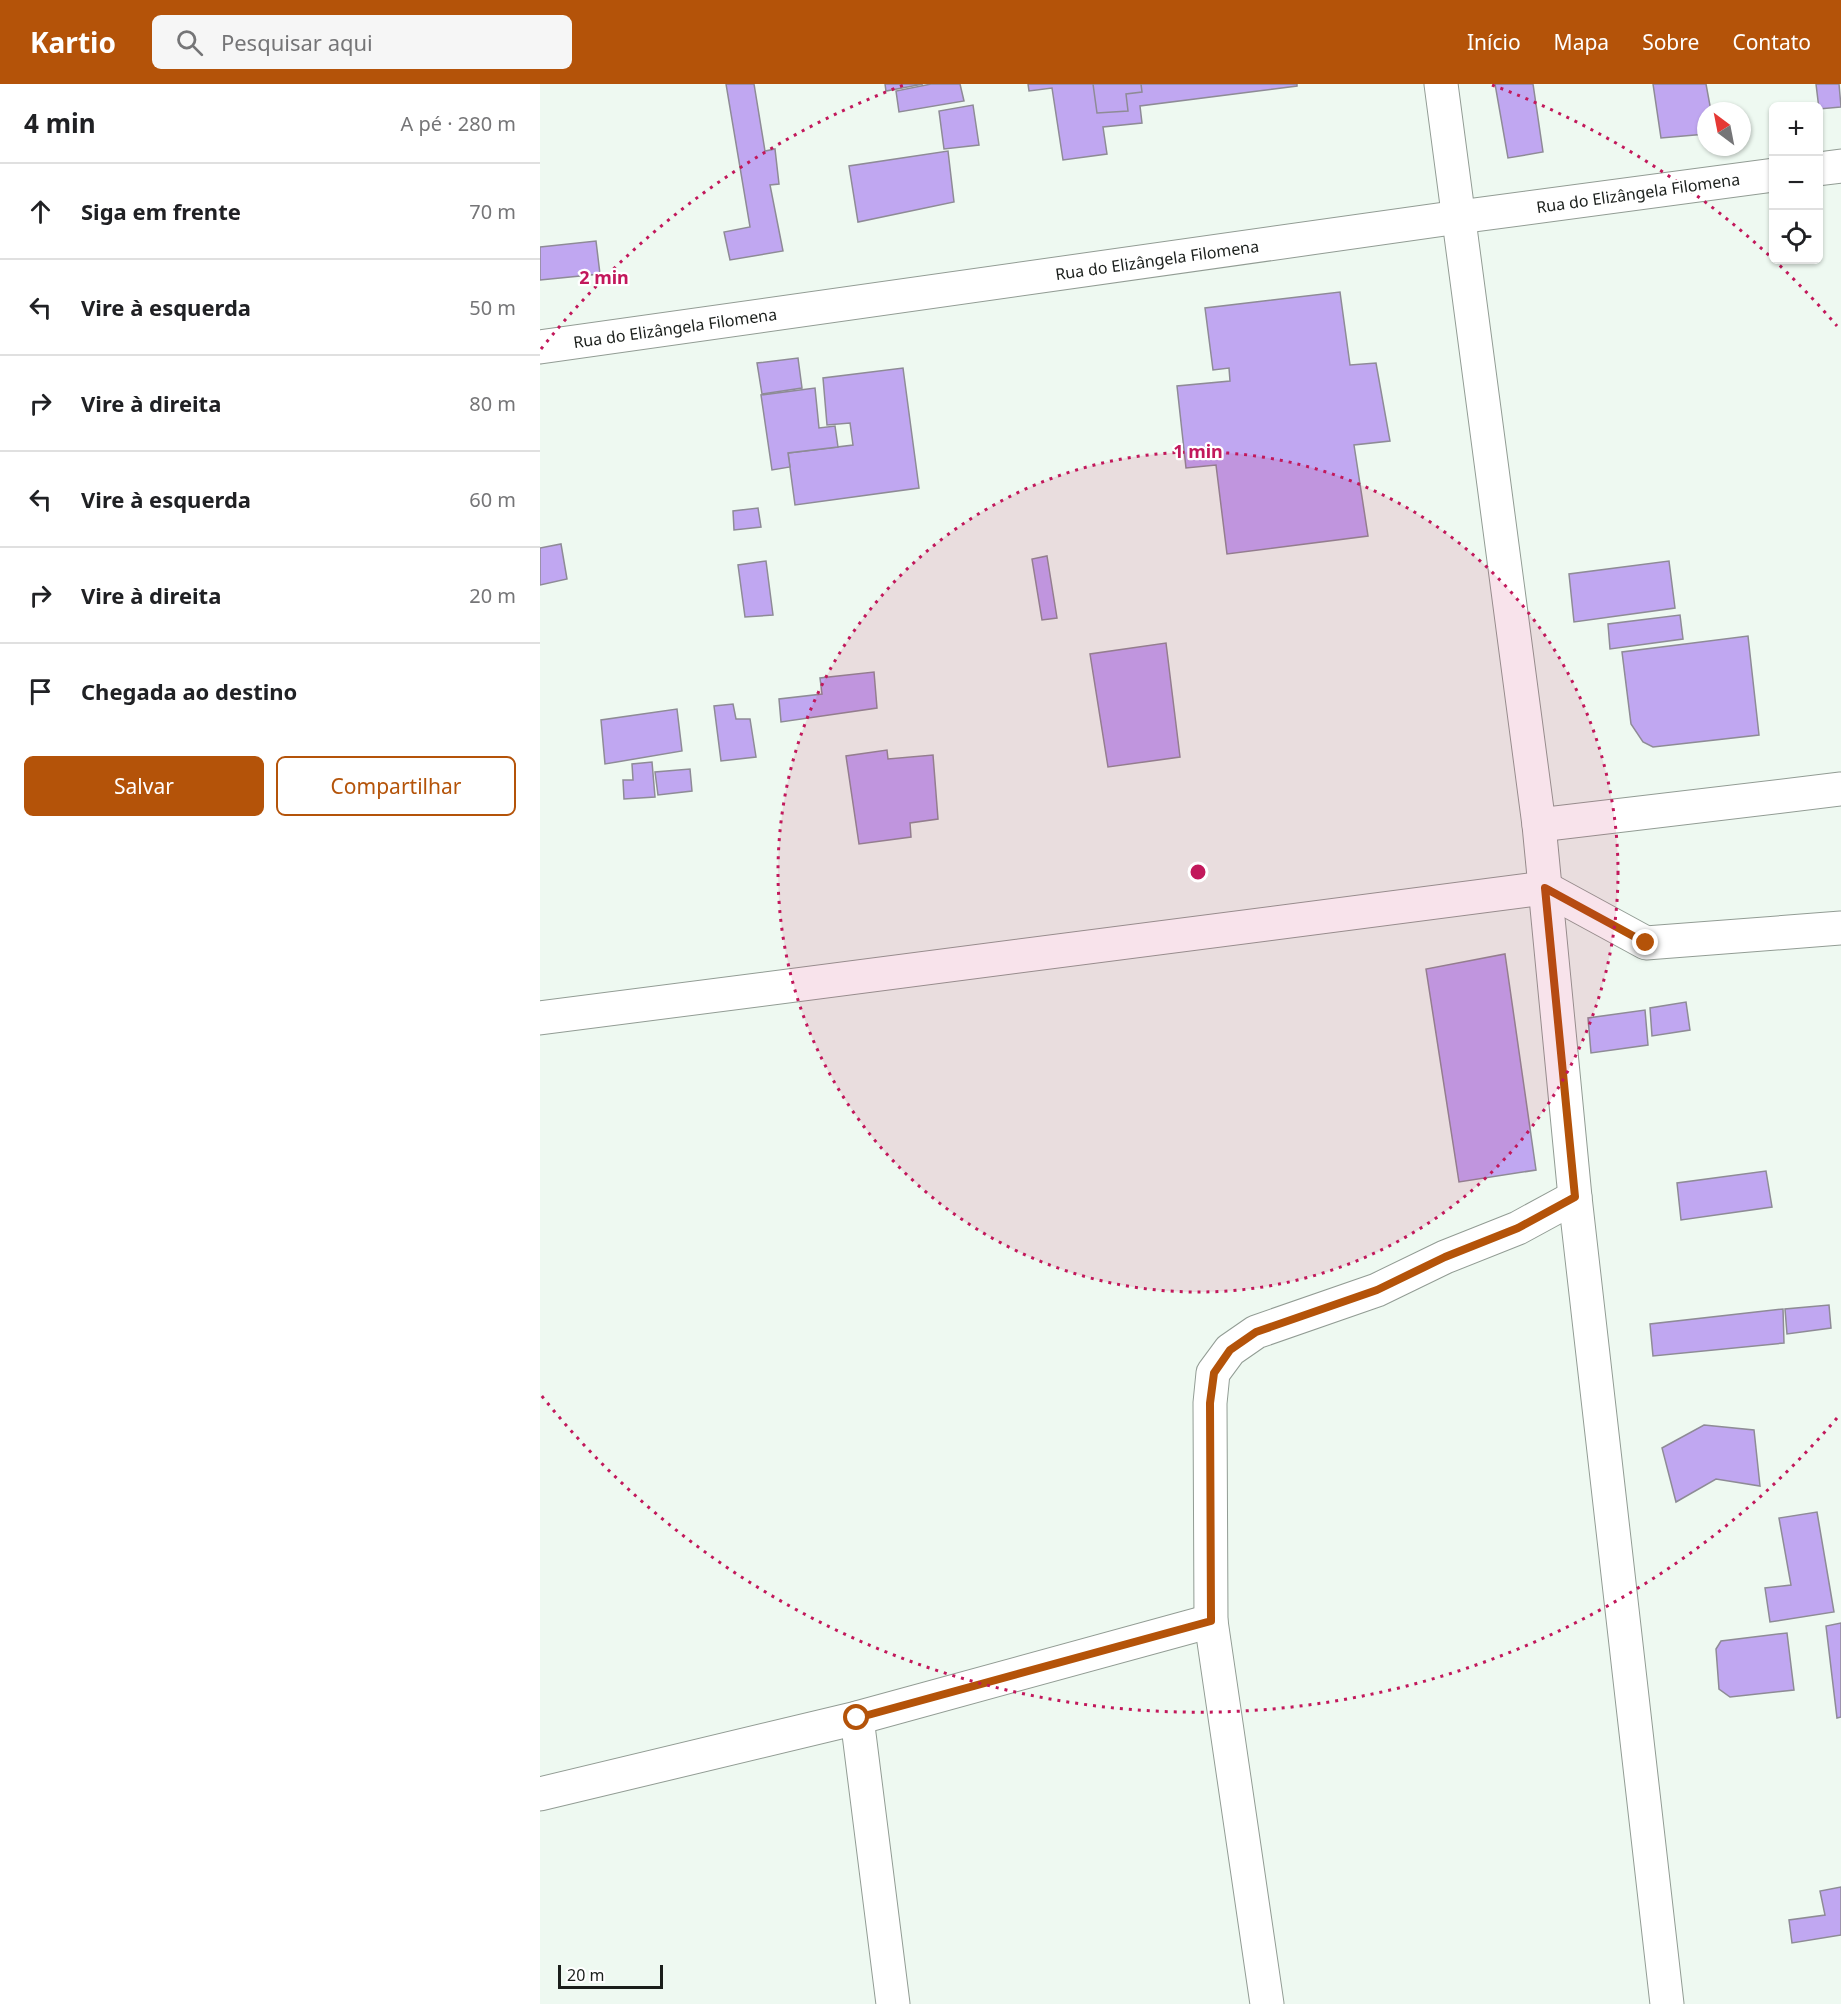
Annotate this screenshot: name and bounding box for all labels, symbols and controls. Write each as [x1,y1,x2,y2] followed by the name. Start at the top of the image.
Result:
[152,15,572,69] search box
[30,23,116,61] text: Kartio
[173,26,206,59] icon: search
[221,27,373,57] text: Pesquisar aqui
[1467,28,1521,56] text: Início
[1554,28,1609,56] text: Mapa
[1642,28,1699,56] text: Sobre
[1732,28,1811,56] text: Contato
[1697,102,1751,156] north arrow
[1769,102,1823,264] map controls
[1769,102,1823,156] button: +
[24,105,96,141] text: 4 min
[400,110,516,137] text: A pé · 280 m
[1769,156,1823,210] button: −
[1535,168,1741,218] street label: Rua do Elizângela Filomena
[24,195,57,228] icon: ahead
[81,196,241,226] text: Siga em frente
[469,198,516,225] text: 70 m
[1769,210,1823,264] button: locate
[1054,235,1260,285] street label: Rua do Elizângela Filomena
[579,265,629,289] text: 2 min
[24,291,57,324] icon: left
[81,292,251,322] text: Vire à esquerda
[469,294,516,321] text: 50 m
[572,303,778,353] street label: Rua do Elizângela Filomena
[24,387,57,420] icon: right
[81,388,221,418] text: Vire à direita
[469,390,516,417] text: 80 m
[1173,439,1223,463] text: 1 min
[24,483,57,516] icon: left
[81,484,251,514] text: Vire à esquerda
[469,486,516,513] text: 60 m
[24,579,57,612] icon: right
[81,580,221,610] text: Vire à direita
[469,582,516,609] text: 20 m
[24,675,57,708] icon: arrive
[81,676,297,706] text: Chegada ao destino
[24,756,264,816] button: Salvar
[276,756,516,816] button: Compartilhar
[1188,862,1208,882] centre of rings
[1632,929,1658,955] route end
[843,1704,869,1730] route start
[558,1962,663,1990] scale bar
[567,1964,604,1986] text: 20 m

